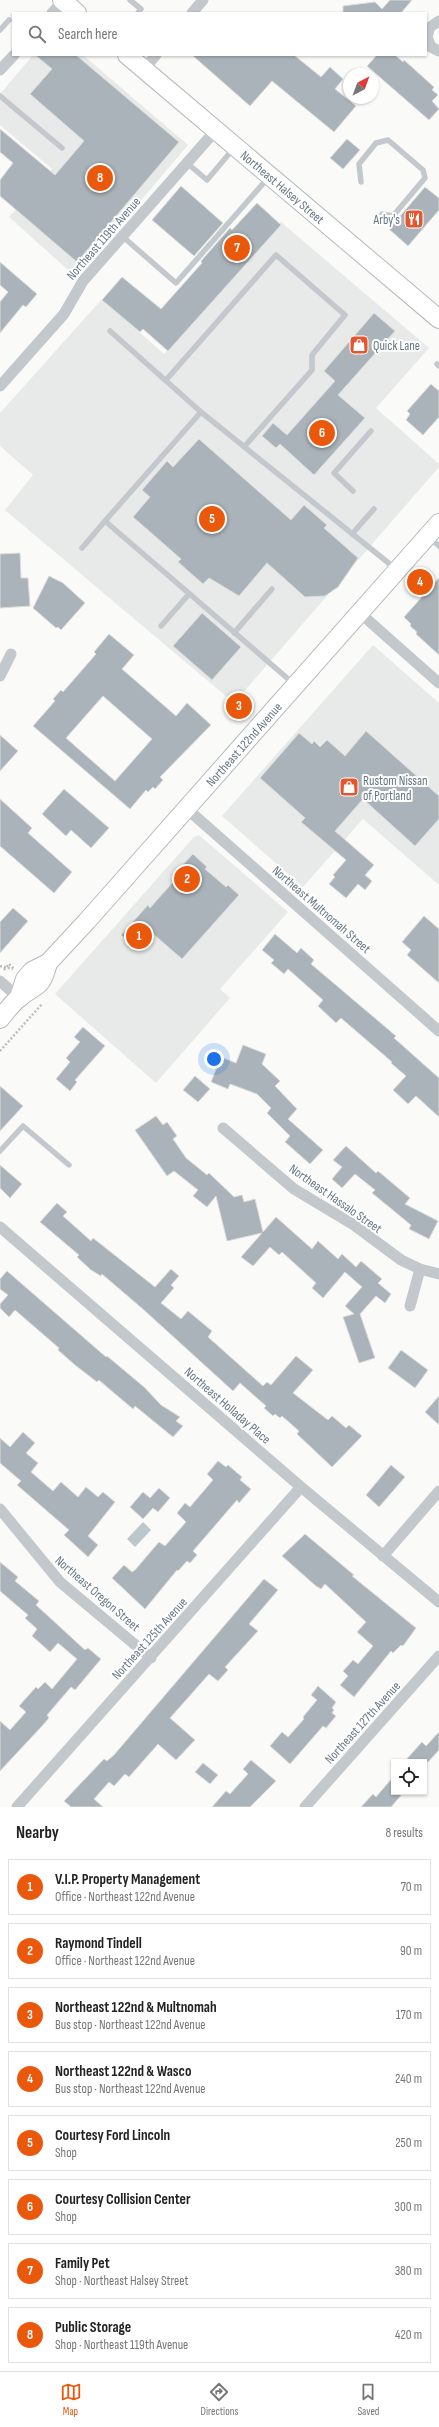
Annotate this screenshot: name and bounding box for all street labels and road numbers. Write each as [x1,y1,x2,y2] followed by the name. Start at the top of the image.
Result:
[237,148,327,228] street label: Northeast Halsey Street
[63,194,144,283] street label: Northeast 119th Avenue
[203,699,286,790] street label: Northeast 122nd Avenue
[269,863,374,957] street label: Northeast Multnomah Street
[286,1161,385,1237] street label: Northeast Hassalo Street
[181,1364,274,1448] street label: Northeast Holladay Place
[52,1553,143,1635] street label: Northeast Oregon Street
[109,1594,191,1683] street label: Northeast 125th Avenue
[322,1678,404,1767] street label: Northeast 127th Avenue

